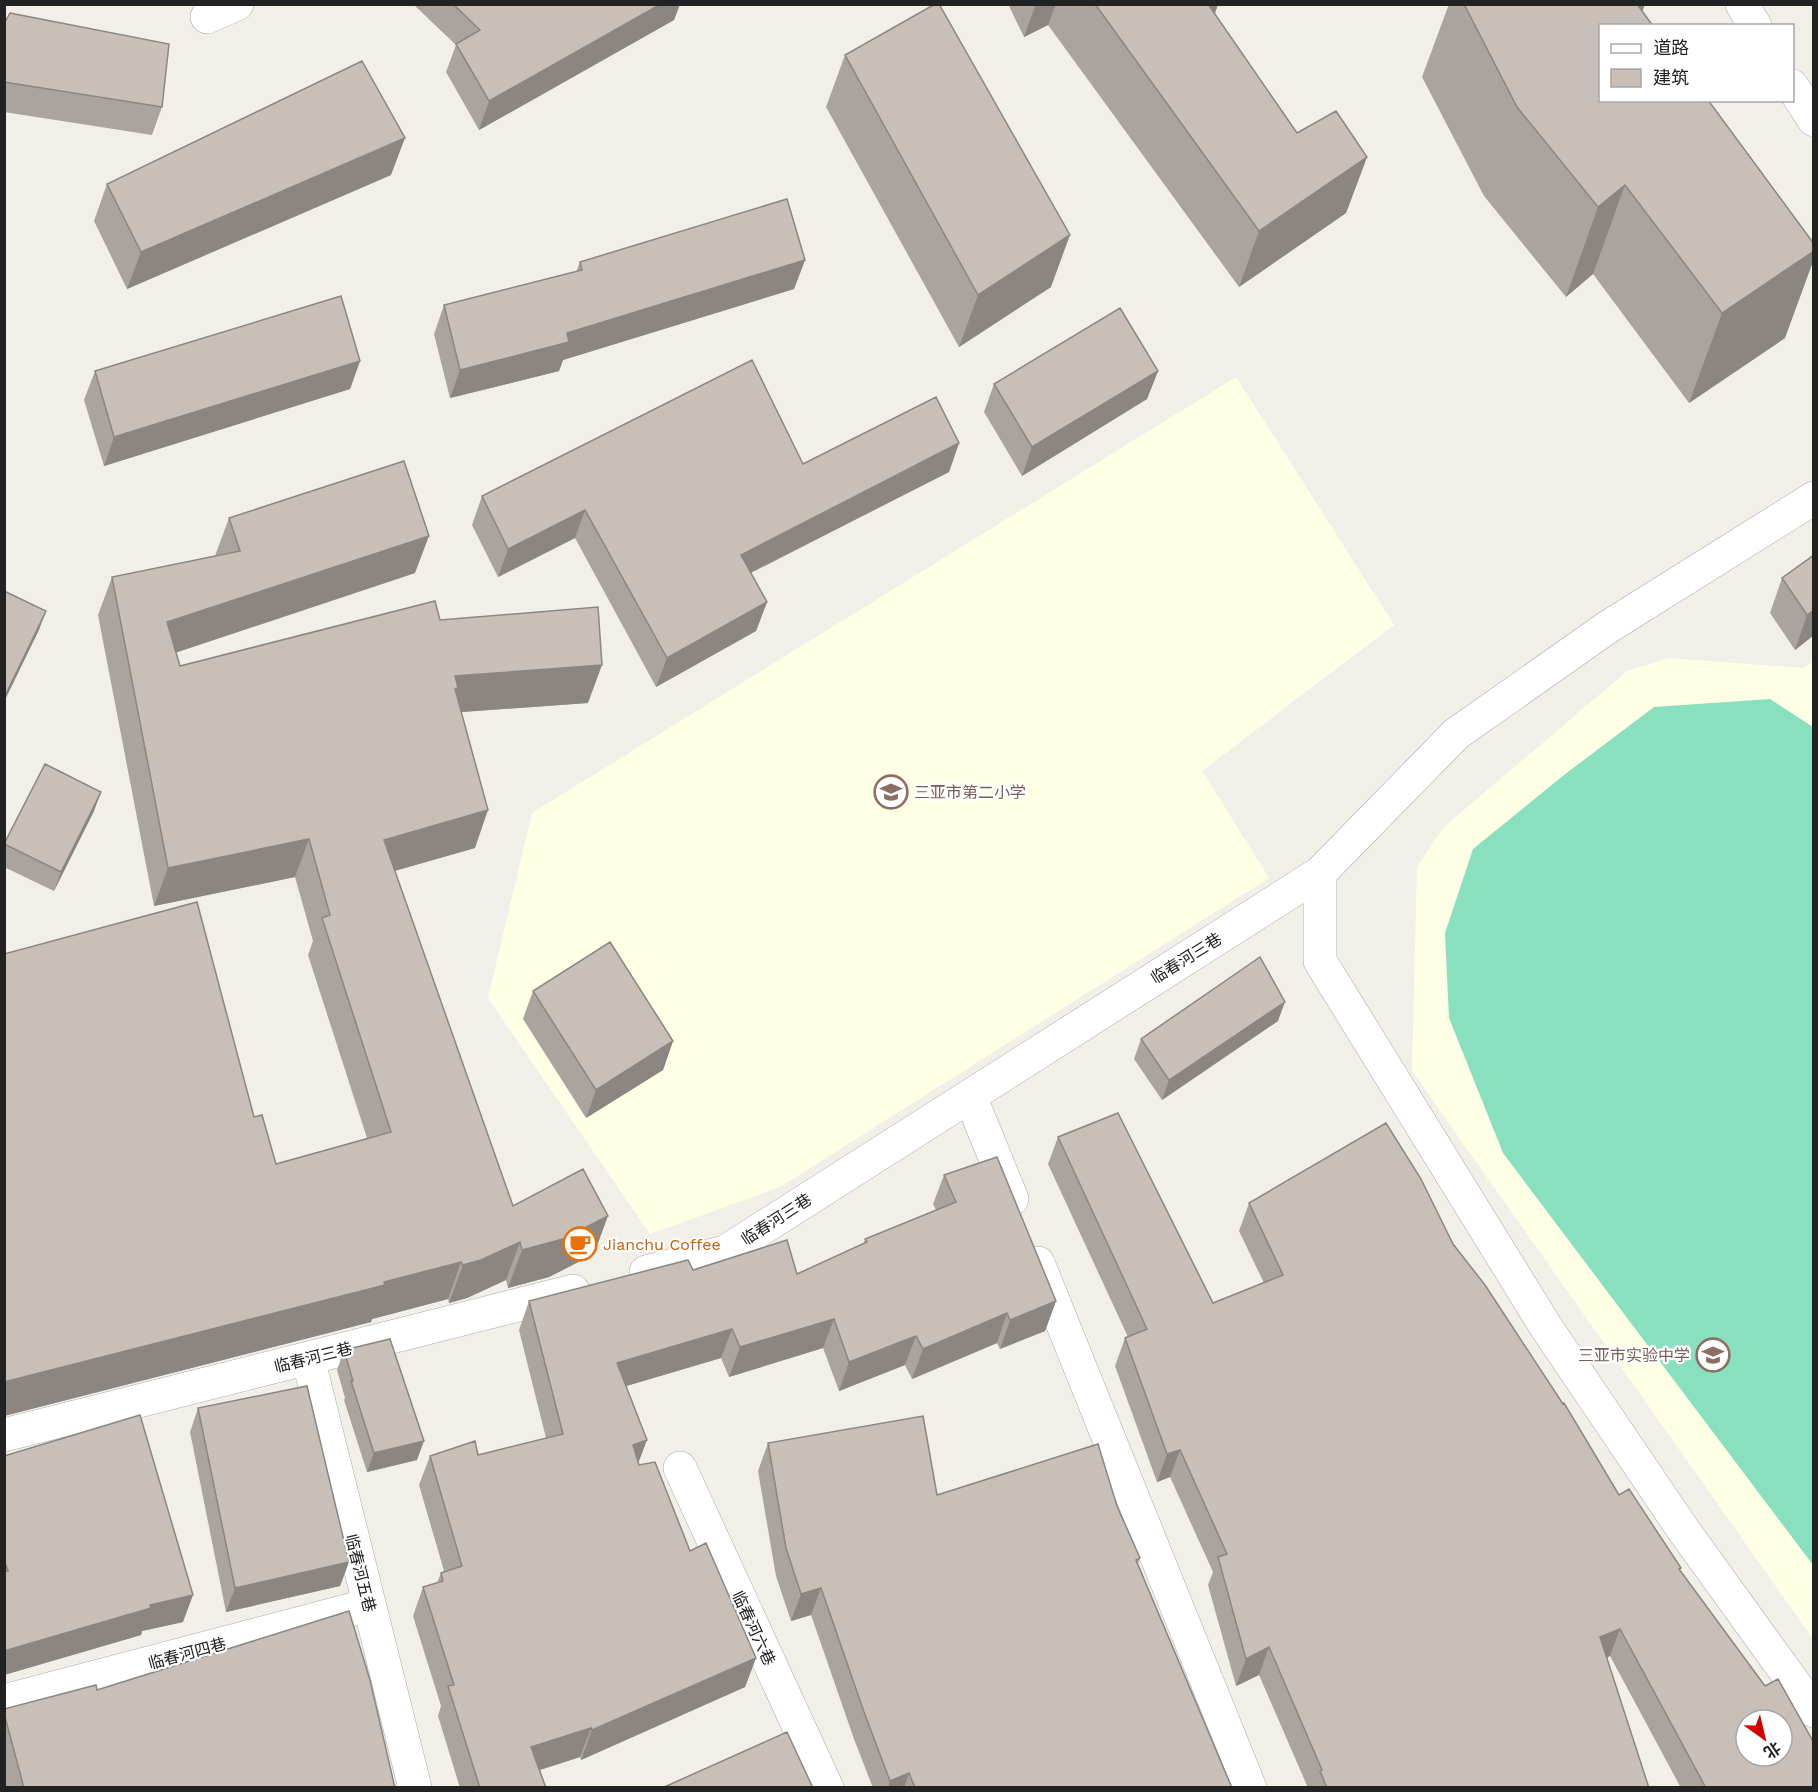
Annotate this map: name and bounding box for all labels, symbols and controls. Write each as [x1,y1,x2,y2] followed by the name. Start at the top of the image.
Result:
[1599,24,1794,102] legend
[1653,37,1689,58] text: 道路
[1653,67,1689,88] text: 建筑
[873,774,909,810] school or university icon: 三亚市第二小学
[914,783,1026,802] place label: 三亚市第二小学
[1147,929,1225,988] street label: 临春河三巷
[738,1190,815,1249] street label: 临春河三巷
[562,1226,598,1262] cafe icon: Jianchu Coffee
[603,1235,721,1254] place label: Jianchu Coffee
[1695,1337,1731,1373] school or university icon: 三亚市实验中学
[272,1339,354,1376] street label: 临春河三巷
[1578,1346,1690,1365] place label: 三亚市实验中学
[342,1532,379,1614] street label: 临春河五巷
[728,1588,779,1668] street label: 临春河六巷
[146,1634,228,1673] street label: 临春河四巷
[1734,1708,1794,1768] north arrow
[1760,1738,1784,1762] text: 北

